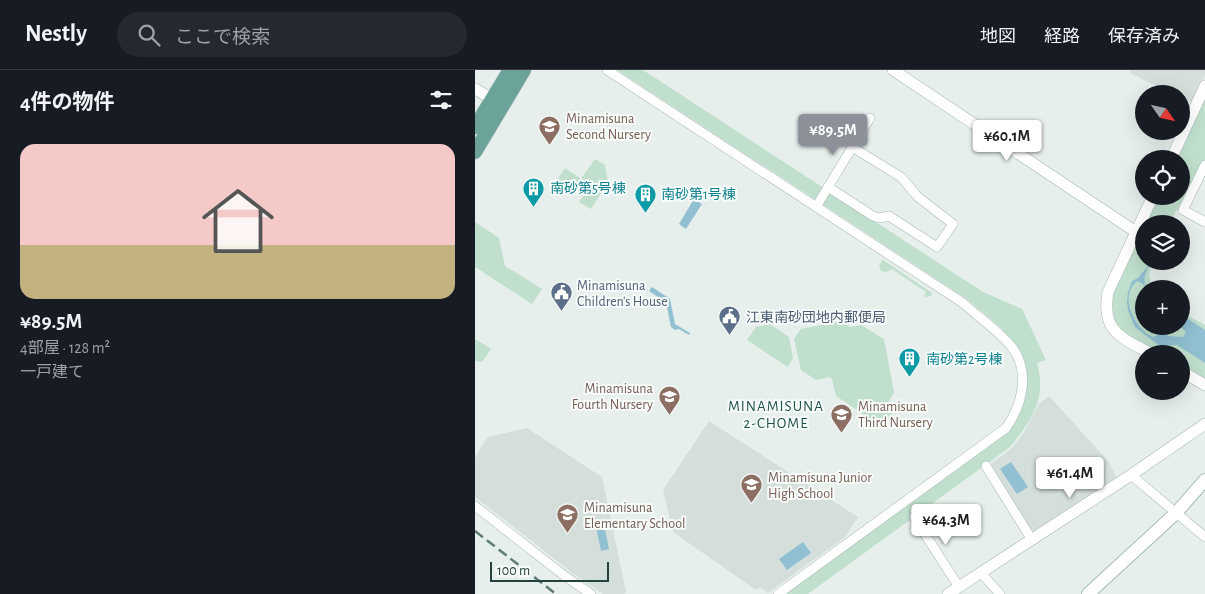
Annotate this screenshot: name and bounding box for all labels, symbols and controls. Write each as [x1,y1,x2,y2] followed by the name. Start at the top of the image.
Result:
[117,12,467,57] search box
[135,21,163,49] icon: search
[25,22,87,46] text: Nestly
[175,28,270,47] text: ここで検索
[980,28,1016,46] text: 地図
[1044,28,1080,46] text: 経路
[1108,28,1180,46] text: 保存済み
[1135,85,1190,140] north arrow
[1135,85,1190,400] map controls
[427,86,455,114] icon: filters
[20,92,115,113] text: 4件の物件
[566,112,651,142] place label: Minamisuna Second Nursery
[538,114,562,145] school or university icon: Minamisuna Second Nursery
[792,114,874,156] pin: ¥89.5M
[966,119,1048,162] pin: ¥60.1M
[809,122,857,138] text: ¥89.5M
[984,128,1030,144] text: ¥60.1M
[1135,150,1190,205] button: locate
[193,176,283,266] icon: home
[522,176,546,207] building icon: 南砂第5号棟
[550,180,626,196] place label: 南砂第5号棟
[633,182,657,213] building icon: 南砂第1号棟
[661,186,736,202] place label: 南砂第1号棟
[1135,215,1190,270] button: layers
[577,279,668,309] place label: Minamisuna Children's House
[1135,280,1190,335] button: +
[549,281,573,312] public building icon: Minamisuna Children's House
[718,305,742,336] public building icon: 江東南砂団地内郵便局
[746,310,886,325] place label: 江東南砂団地内郵便局
[20,311,82,332] text: ¥89.5M
[20,340,110,356] text: 4部屋 · 128 m²
[1135,345,1190,400] button: −
[898,347,922,378] building icon: 南砂第2号棟
[926,351,1002,367] place label: 南砂第2号棟
[20,364,84,380] text: 一戸建て
[572,382,654,412] place label: Minamisuna Fourth Nursery
[657,384,681,415] school or university icon: Minamisuna Fourth Nursery
[728,399,824,431] district label: MINAMISUNA 2-CHOME
[858,400,933,430] place label: Minamisuna Third Nursery
[830,402,854,433] school or university icon: Minamisuna Third Nursery
[1029,456,1111,499] pin: ¥61.4M
[1047,465,1093,481] text: ¥61.4M
[768,471,872,501] place label: Minamisuna Junior High School
[740,473,764,504] school or university icon: Minamisuna Junior High School
[584,501,686,531] place label: Minamisuna Elementary School
[556,503,580,534] school or university icon: Minamisuna Elementary School
[905,504,987,546] pin: ¥64.3M
[922,512,970,528] text: ¥64.3M
[490,559,609,582] scale bar
[497,564,530,578] text: 100 m

